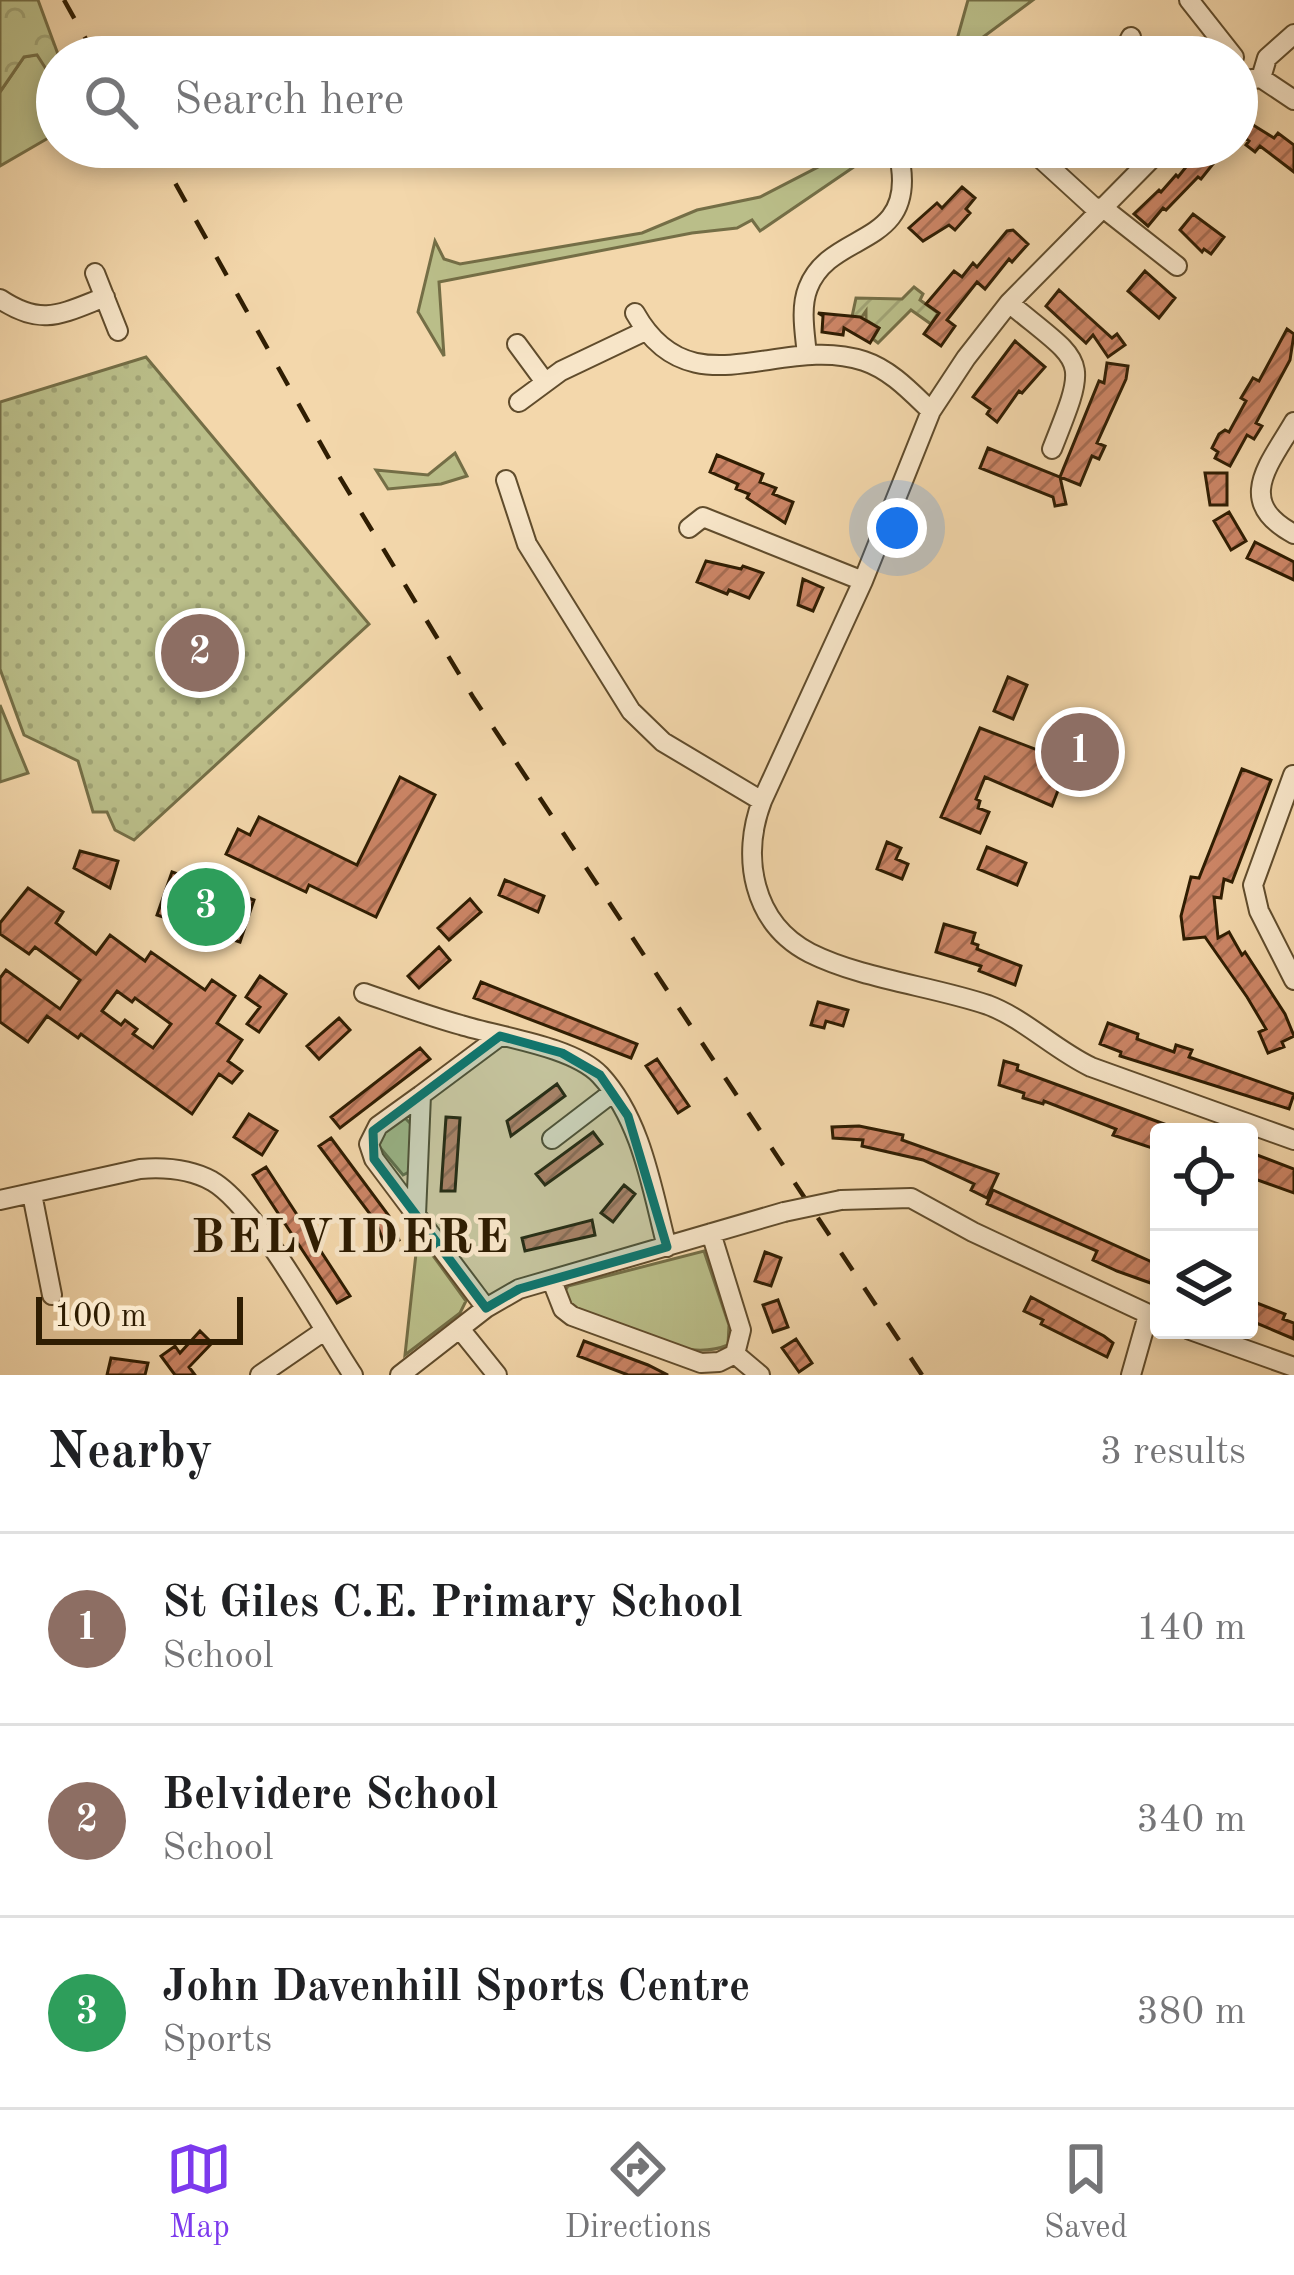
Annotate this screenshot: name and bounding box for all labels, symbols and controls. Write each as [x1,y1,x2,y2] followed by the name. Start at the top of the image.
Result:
[36,36,1258,168] search box
[78,69,144,135] icon: search
[174,79,404,124] text: Search here
[867,498,927,558] your location
[161,608,239,698] pin: 2
[1041,707,1119,797] pin: 1
[167,862,245,952] pin: 3
[1150,1123,1258,1339] map controls
[1150,1123,1258,1231] button: locate
[191,1215,511,1263] district label: BELVIDERE
[1150,1231,1258,1339] button: layers
[36,1291,243,1344] scale bar
[54,1301,147,1334] text: 100 m
[48,1428,213,1479] text: Nearby
[1100,1433,1246,1472] text: 3 results
[162,1582,743,1627] text: St Giles C.E. Primary School
[76,1609,98,1648] text: 1
[1136,1609,1246,1648] text: 140 m
[162,1637,274,1676] text: School
[162,1774,498,1819] text: Belvidere School
[76,1801,98,1840] text: 2
[1136,1801,1246,1840] text: 340 m
[162,1829,274,1868] text: School
[162,1966,750,2011] text: John Davenhill Sports Centre
[76,1993,98,2032] text: 3
[1136,1993,1246,2032] text: 380 m
[162,2021,272,2060] text: Sports
[166,2136,232,2249] tab: Map
[565,2136,711,2249] tab: Directions
[1044,2136,1128,2249] tab: Saved

